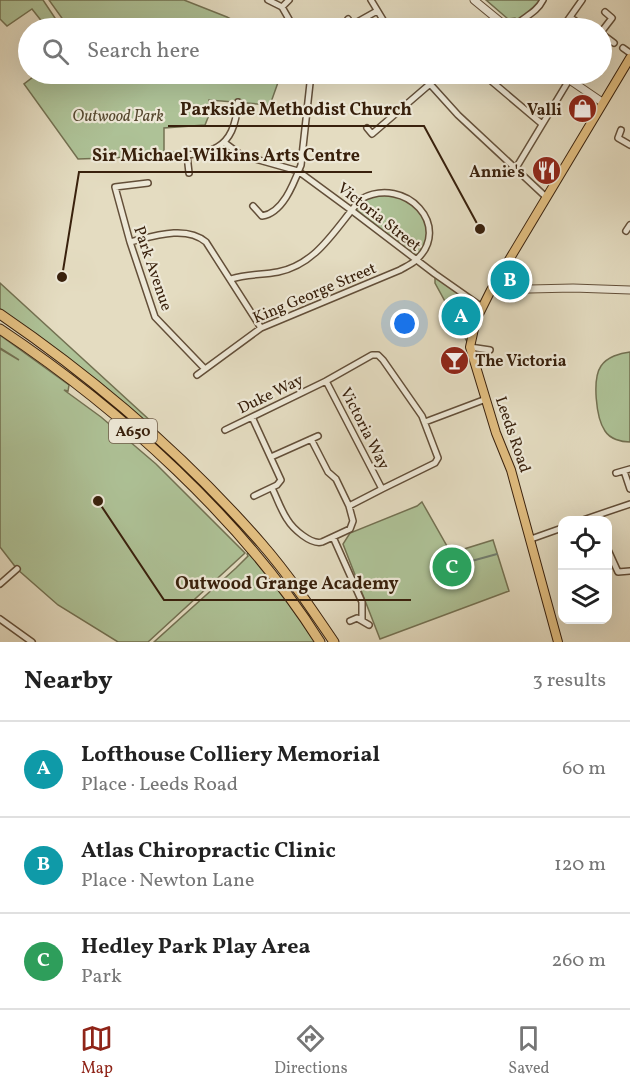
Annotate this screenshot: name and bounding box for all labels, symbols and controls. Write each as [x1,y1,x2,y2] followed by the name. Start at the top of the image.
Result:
[18,18,612,84] search box
[39,35,72,68] icon: search
[87,36,200,67] text: Search here
[168,90,424,126] callout: Parkside Methodist Church
[567,93,599,125] shop icon: Valli
[180,98,412,123] text: Parkside Methodist Church
[527,100,562,122] place label: Valli
[72,106,164,128] park label: Outwood Park
[79,136,372,172] callout: Sir Michael Wilkins Arts Centre
[92,144,360,169] text: Sir Michael Wilkins Arts Centre
[530,155,562,187] restaurant icon: Annie's
[469,162,525,184] place label: Annie's
[332,178,426,257] street label: Victoria Street
[127,223,177,314] street label: Park Avenue
[250,258,380,330] street label: King George Street
[490,258,530,302] pin: B
[442,294,480,338] pin: A
[390,309,419,338] your location
[438,344,470,376] bar icon: The Victoria
[475,351,567,373] place label: The Victoria
[234,369,308,420] street label: Duke Way
[334,384,394,474] street label: Victoria Way
[489,394,535,476] street label: Leeds Road
[109,419,157,443] road number: A650
[558,516,612,624] map controls
[558,516,612,570] button: locate
[432,544,472,590] pin: C
[164,564,411,600] callout: Outwood Grange Academy
[558,570,612,624] button: layers
[175,572,399,597] text: Outwood Grange Academy
[24,663,113,699] text: Nearby
[532,667,606,695] text: 3 results
[81,740,380,771] text: Lofthouse Colliery Memorial
[36,755,51,783] text: A
[562,755,606,783] text: 60 m
[81,771,238,799] text: Place · Leeds Road
[81,836,336,867] text: Atlas Chiropractic Clinic
[37,851,50,879] text: B
[554,851,606,879] text: 120 m
[81,867,254,895] text: Place · Newton Lane
[81,932,310,963] text: Hedley Park Play Area
[37,947,50,975] text: C
[551,947,606,975] text: 260 m
[81,963,122,991] text: Park
[80,1022,113,1080] tab: Map
[274,1022,348,1080] tab: Directions
[508,1022,550,1080] tab: Saved

